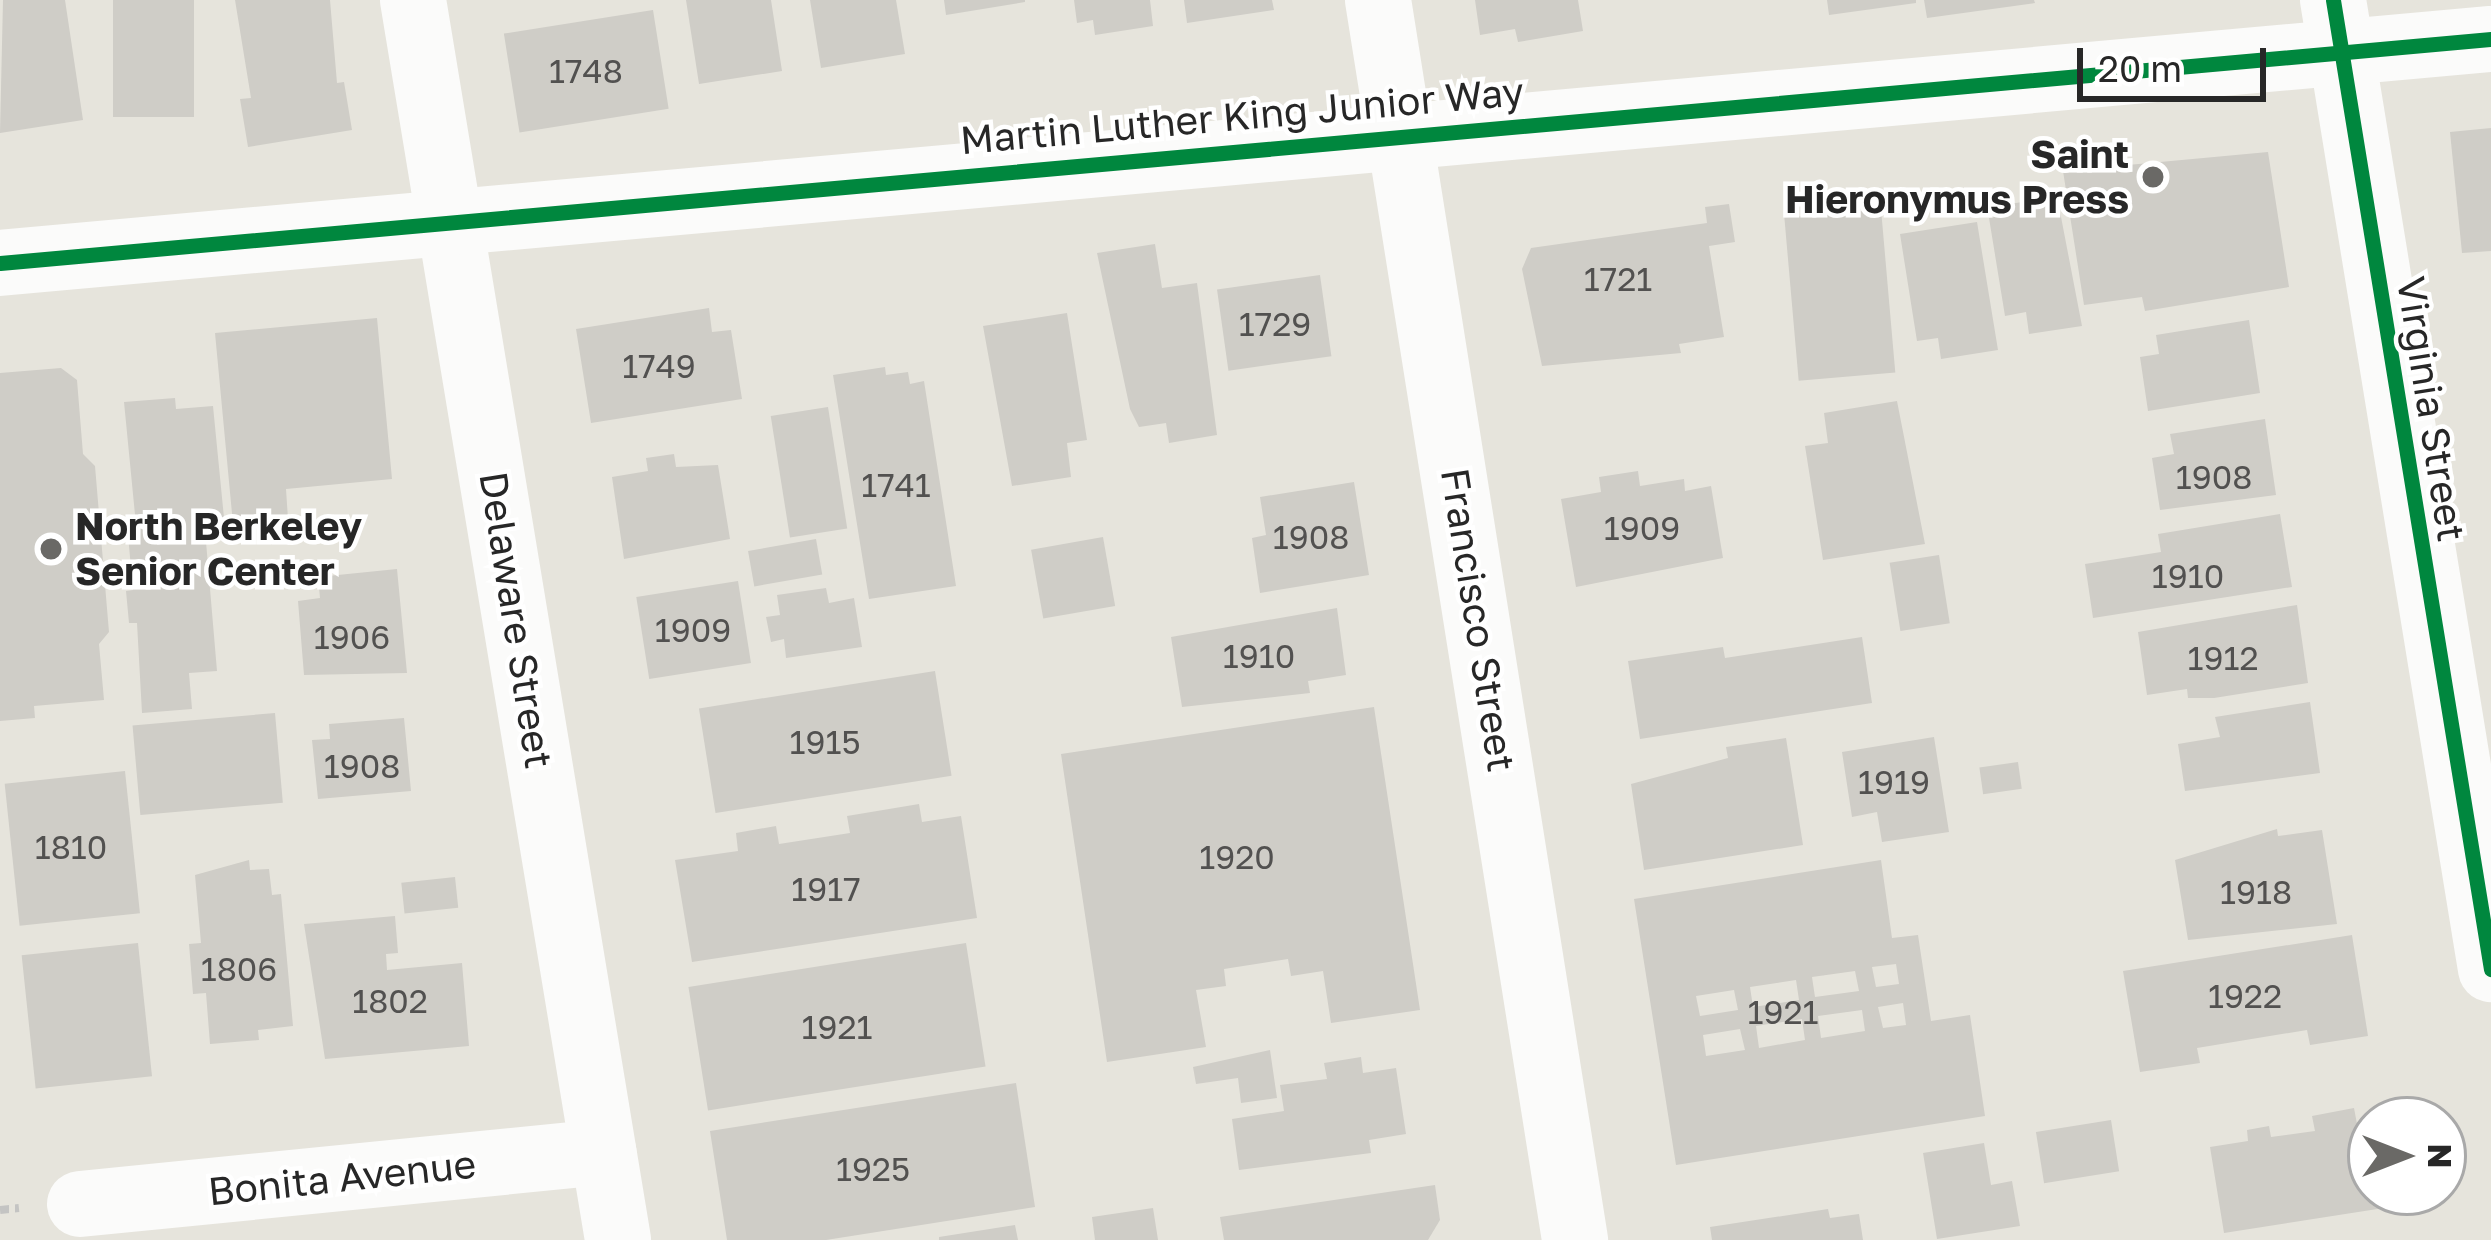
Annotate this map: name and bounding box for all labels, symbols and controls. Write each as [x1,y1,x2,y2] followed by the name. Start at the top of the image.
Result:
[2083,24,2272,98] scale bar
[2098,47,2182,90] text: 20 m
[549,51,623,91] house number: 1748
[958,68,1526,164] street label: Martin Luther King Junior Way
[1785,132,2129,223] place label: Saint Hieronymus Press
[2140,164,2166,190] marker: Saint Hieronymus Press
[1584,259,1652,299] house number: 1721
[2387,273,2475,545] street label: Virginia Street
[1239,304,1311,344] house number: 1729
[622,346,696,386] house number: 1749
[2176,457,2252,497] house number: 1908
[861,465,931,505] house number: 1741
[1431,465,1525,775] street label: Francisco Street
[469,468,563,772] street label: Delaware Street
[75,504,362,595] place label: North Berkeley Senior Center
[1604,508,1680,548] house number: 1909
[1273,517,1349,557] house number: 1908
[38,536,64,562] marker: North Berkeley Senior Center
[2152,556,2224,596] house number: 1910
[655,610,731,650] house number: 1909
[314,617,390,657] house number: 1906
[1223,636,1295,676] house number: 1910
[2187,638,2259,678] house number: 1912
[789,722,861,762] house number: 1915
[324,746,400,786] house number: 1908
[1858,762,1930,802] house number: 1919
[35,827,107,867] house number: 1810
[1199,837,1275,877] house number: 1920
[791,869,861,909] house number: 1917
[2220,872,2292,912] house number: 1918
[201,949,277,989] house number: 1806
[2208,976,2282,1016] house number: 1922
[352,981,428,1021] house number: 1802
[1747,992,1819,1032] house number: 1921
[801,1007,873,1047] house number: 1921
[2347,1096,2467,1216] north arrow
[206,1141,478,1215] street label: Bonita Avenue
[2421,1143,2460,1169] text: N
[836,1149,910,1189] house number: 1925

